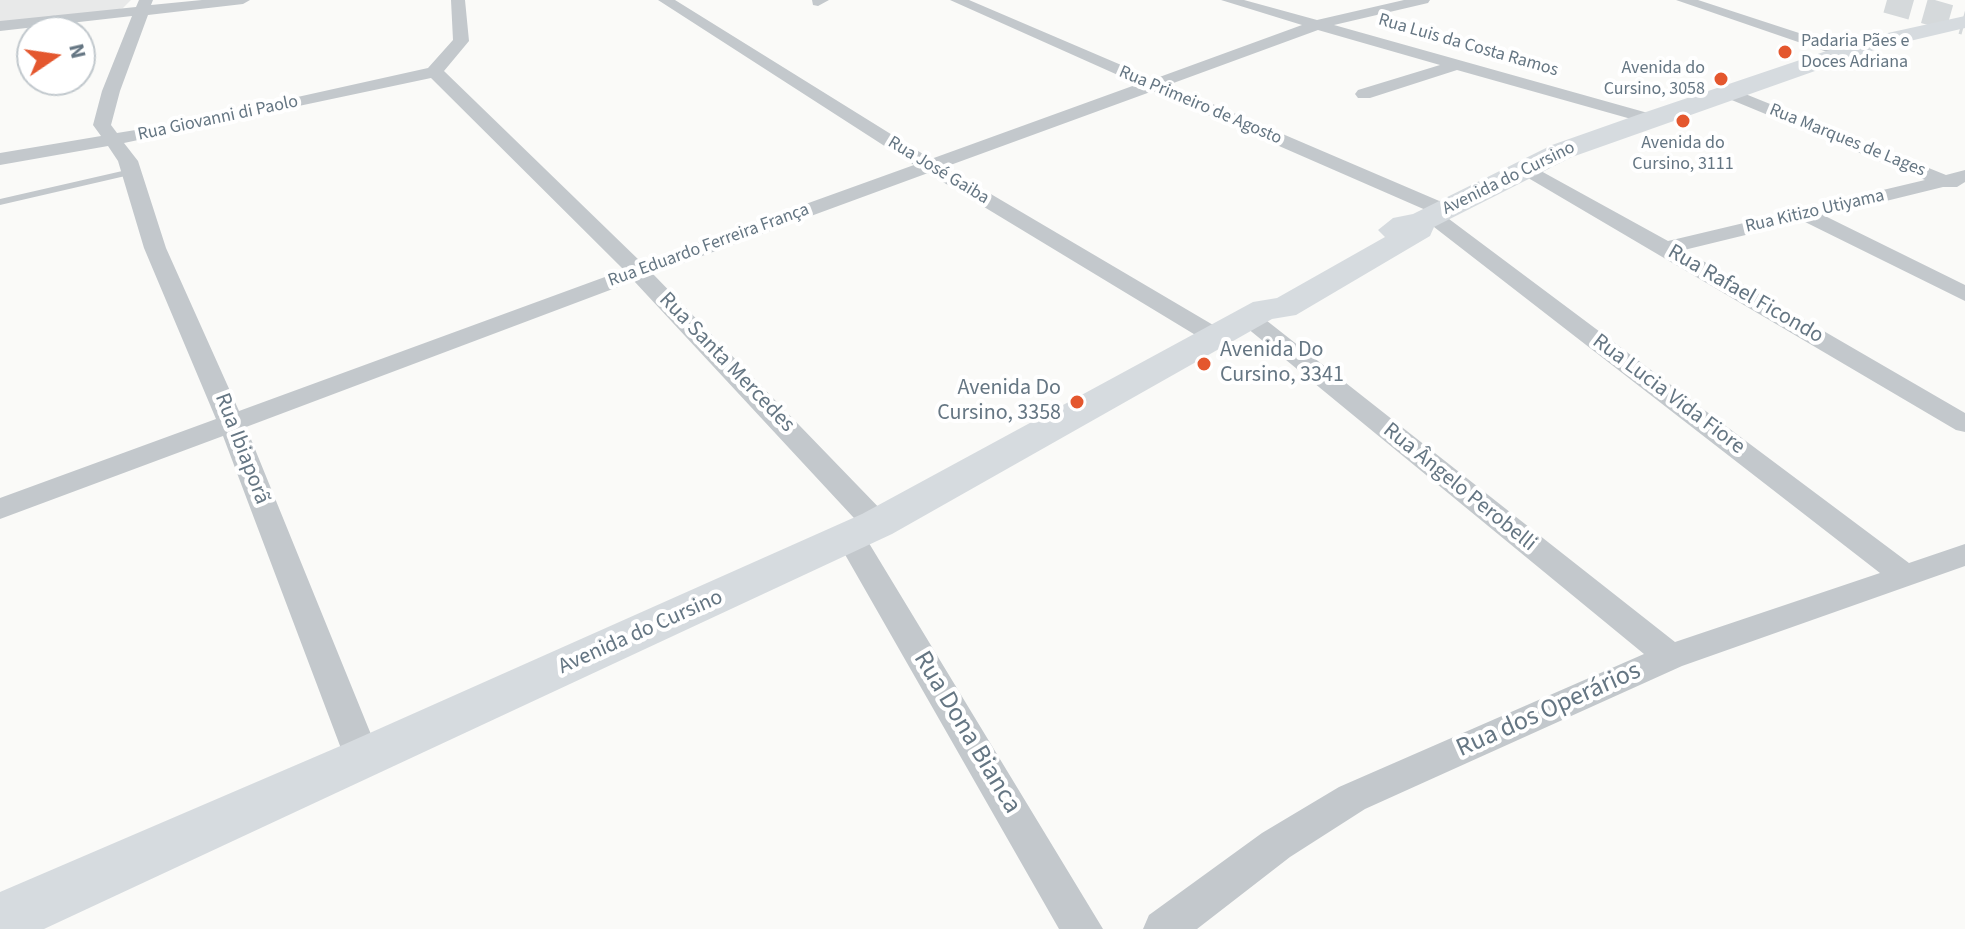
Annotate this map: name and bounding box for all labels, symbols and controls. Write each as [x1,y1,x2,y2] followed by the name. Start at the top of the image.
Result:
[1375,10,1561,82] street label: Rua Luis da Costa Ramos
[16,16,96,96] north arrow
[1801,31,1909,74] place label: Padaria Pães e Doces Adriana
[60,40,95,62] text: N
[1776,43,1794,61] marker: Padaria Pães e Doces Adriana
[1604,58,1705,100] place label: Avenida do Cursino, 3058
[1115,62,1285,150] street label: Rua Primeiro de Agosto
[1712,70,1730,88] marker: Avenida do Cursino, 3058
[136,91,300,147] street label: Rua Giovanni di Paolo
[1766,100,1928,182] street label: Rua Marques de Lages
[1674,112,1692,130] marker: Avenida do Cursino, 3111
[883,132,993,210] street label: Rua José Gaiba
[1632,133,1734,176] place label: Avenida do Cursino, 3111
[1439,138,1579,220] street label: Avenida do Cursino
[1743,185,1887,239] street label: Rua Kitizo Utiyama
[606,200,812,292] street label: Rua Eduardo Ferreira França
[1662,240,1828,350] street label: Rua Rafael Ficondo
[652,287,800,439] street label: Rua Santa Mercedes
[1586,329,1750,461] street label: Rua Lucia Vida Fiore
[1220,338,1344,390] place label: Avenida Do Cursino, 3341
[1195,355,1213,373] marker: Avenida Do Cursino, 3341
[937,376,1061,428] place label: Avenida Do Cursino, 3358
[208,390,274,508] street label: Rua Ibiaporã
[1068,393,1086,411] marker: Avenida Do Cursino, 3358
[1377,418,1541,558] street label: Rua Ângelo Perobelli
[555,585,727,681] street label: Avenida do Cursino
[905,646,1027,820] street label: Rua Dona Bianca
[1452,656,1646,766] street label: Rua dos Operários

